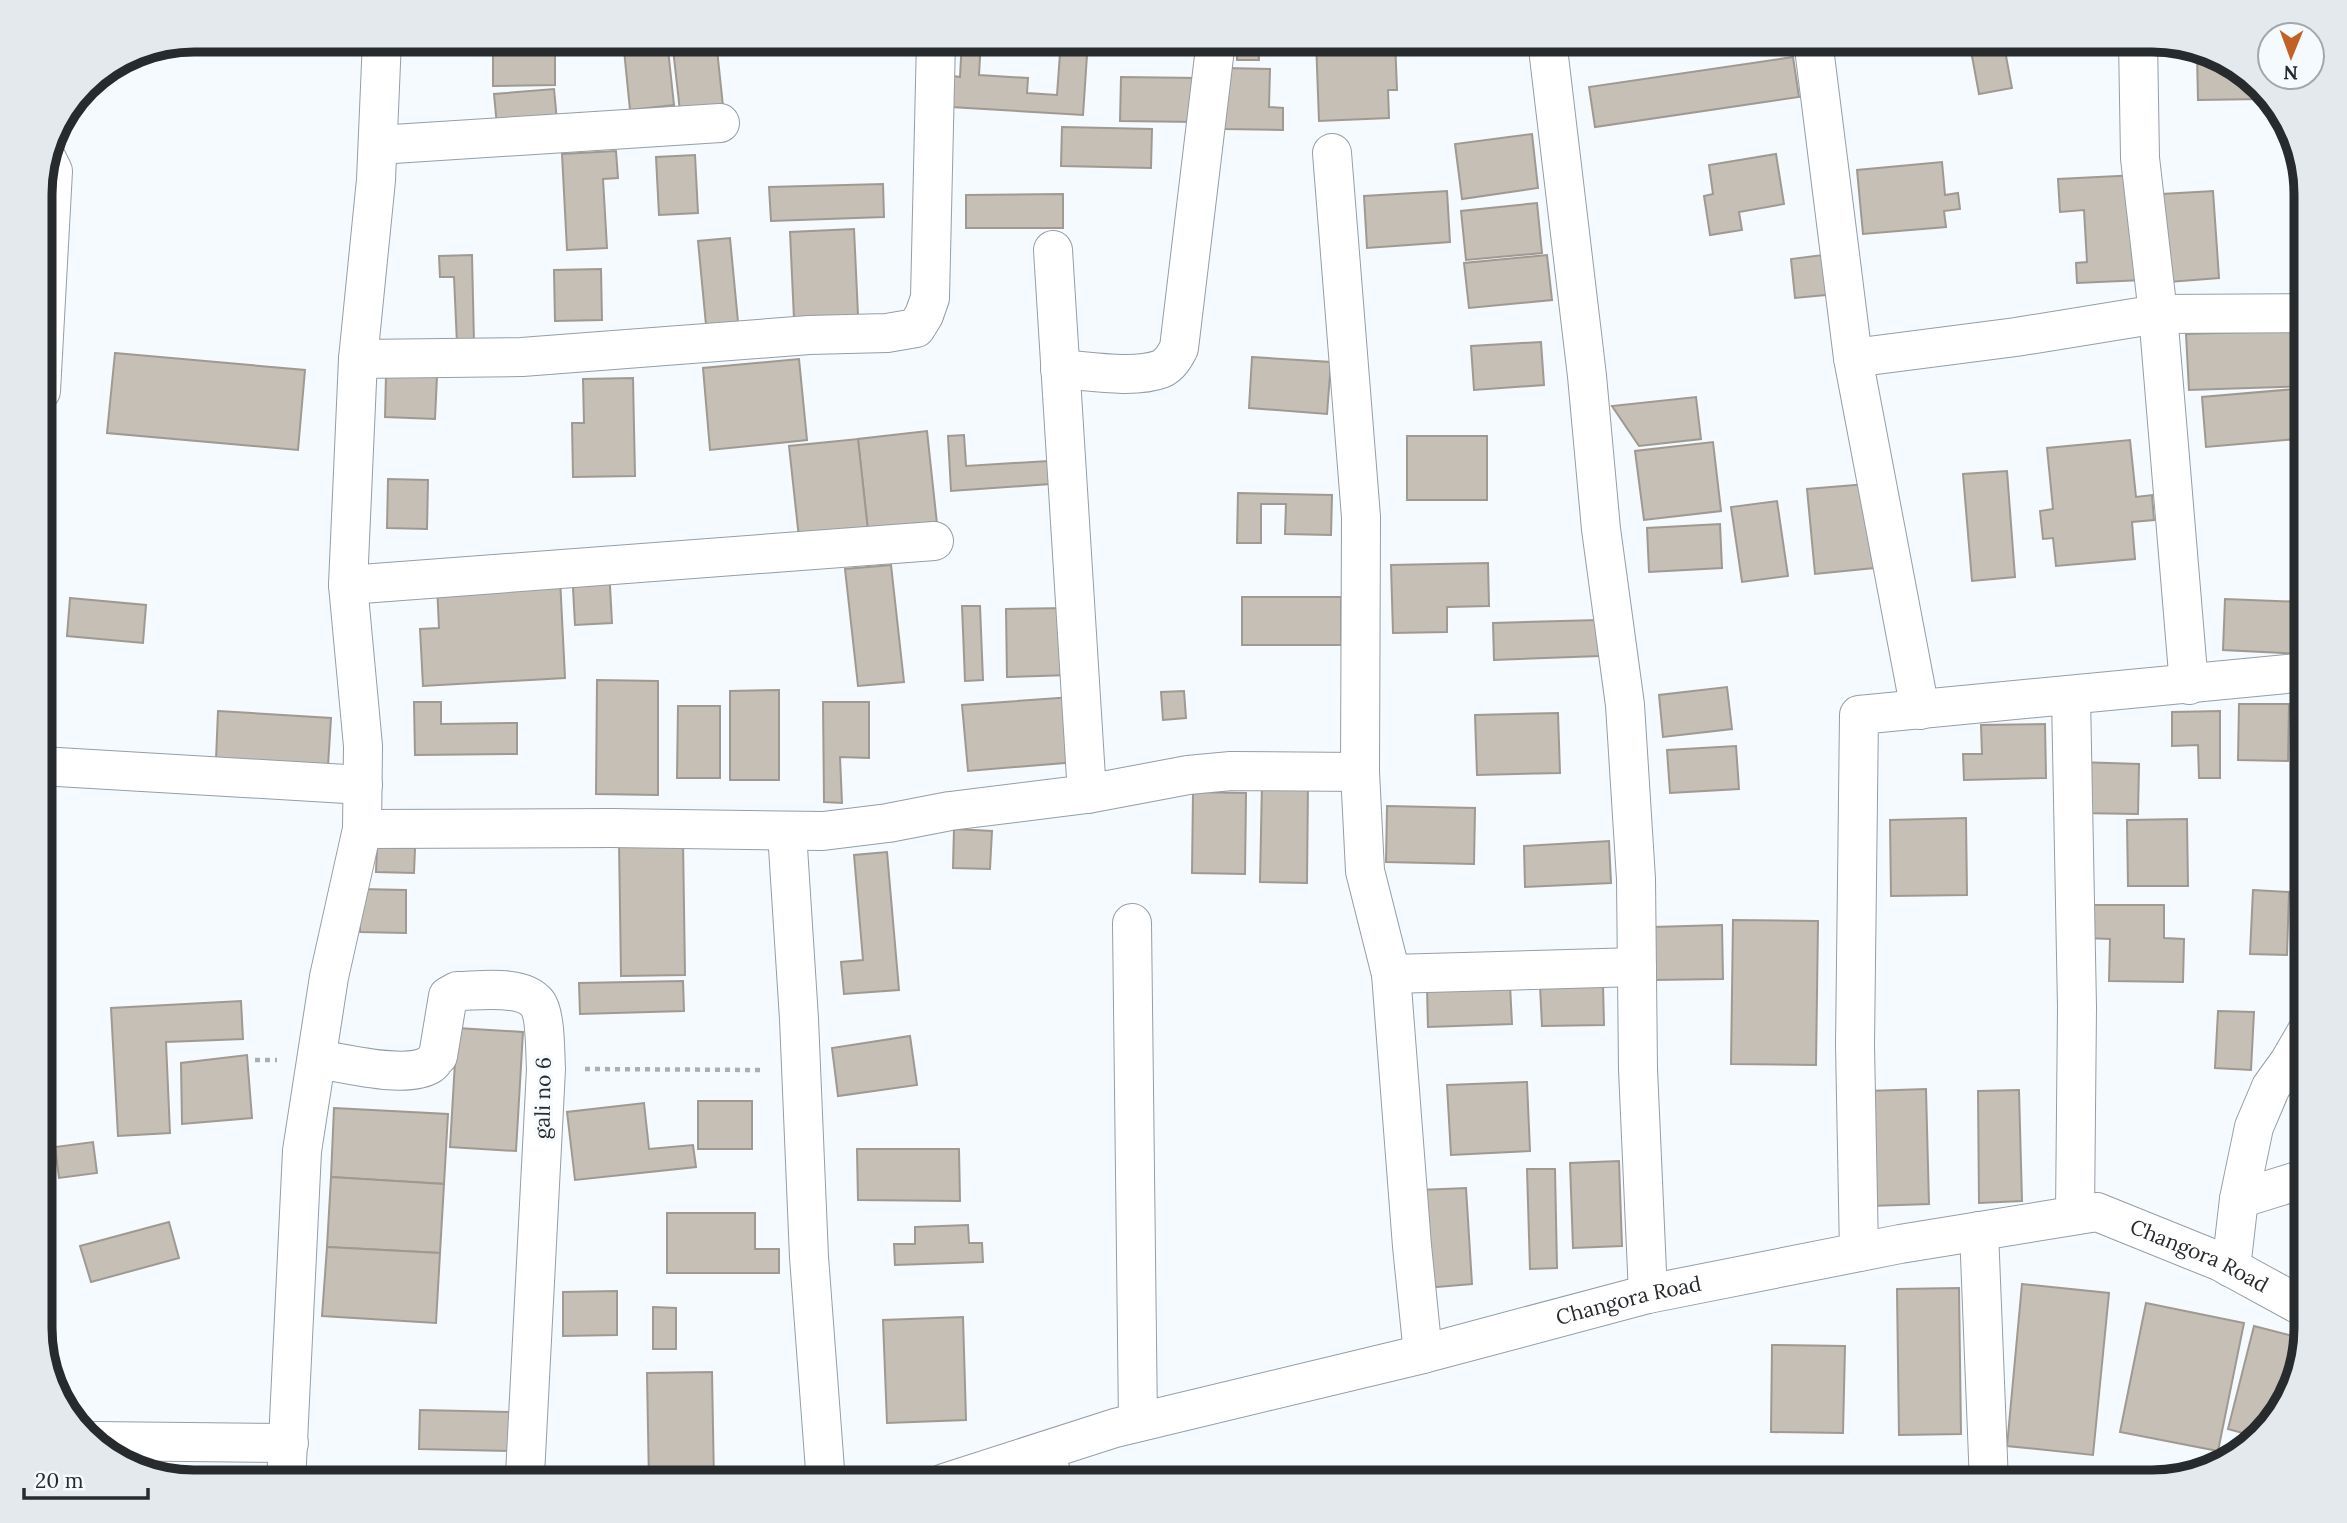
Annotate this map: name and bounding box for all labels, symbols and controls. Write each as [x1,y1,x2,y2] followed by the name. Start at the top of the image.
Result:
[2256,21,2326,91] north arrow
[2283,61,2298,85] text: N
[528,1057,557,1139] street label: gali no 6
[2126,1213,2273,1298] street label: Changora Road
[1553,1270,1704,1331] street label: Changora Road
[24,1456,149,1500] scale bar
[35,1467,84,1494] text: 20 m

